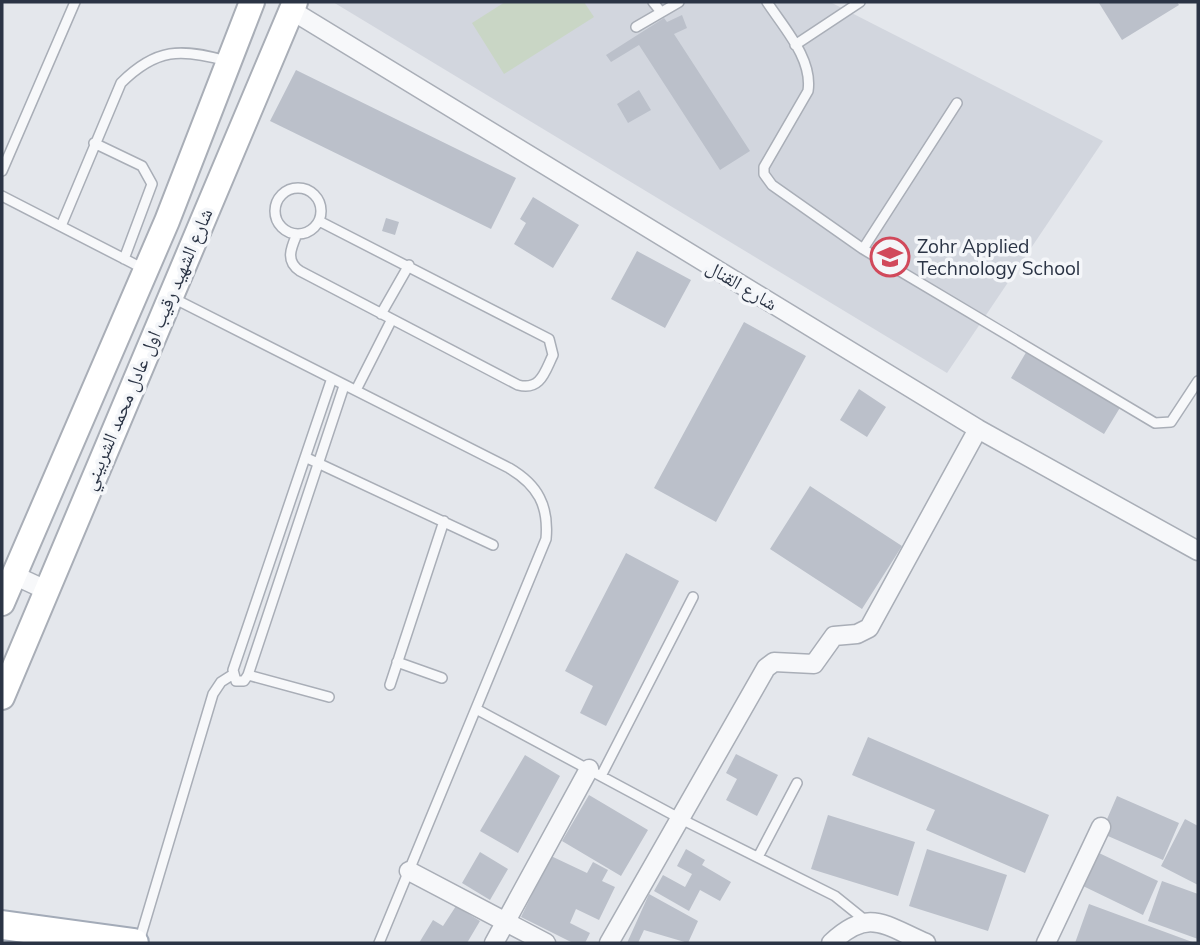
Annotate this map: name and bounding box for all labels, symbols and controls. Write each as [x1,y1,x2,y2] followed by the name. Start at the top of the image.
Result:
[77,205,221,495] street label: شارع الشهيد رقيب اول عادل محمد الشربيني
[917,234,1080,280] place label: Zohr Applied Technology School
[869,236,911,278] school or university icon: Zohr Applied Technology School
[702,254,782,316] street label: شارع القنال

